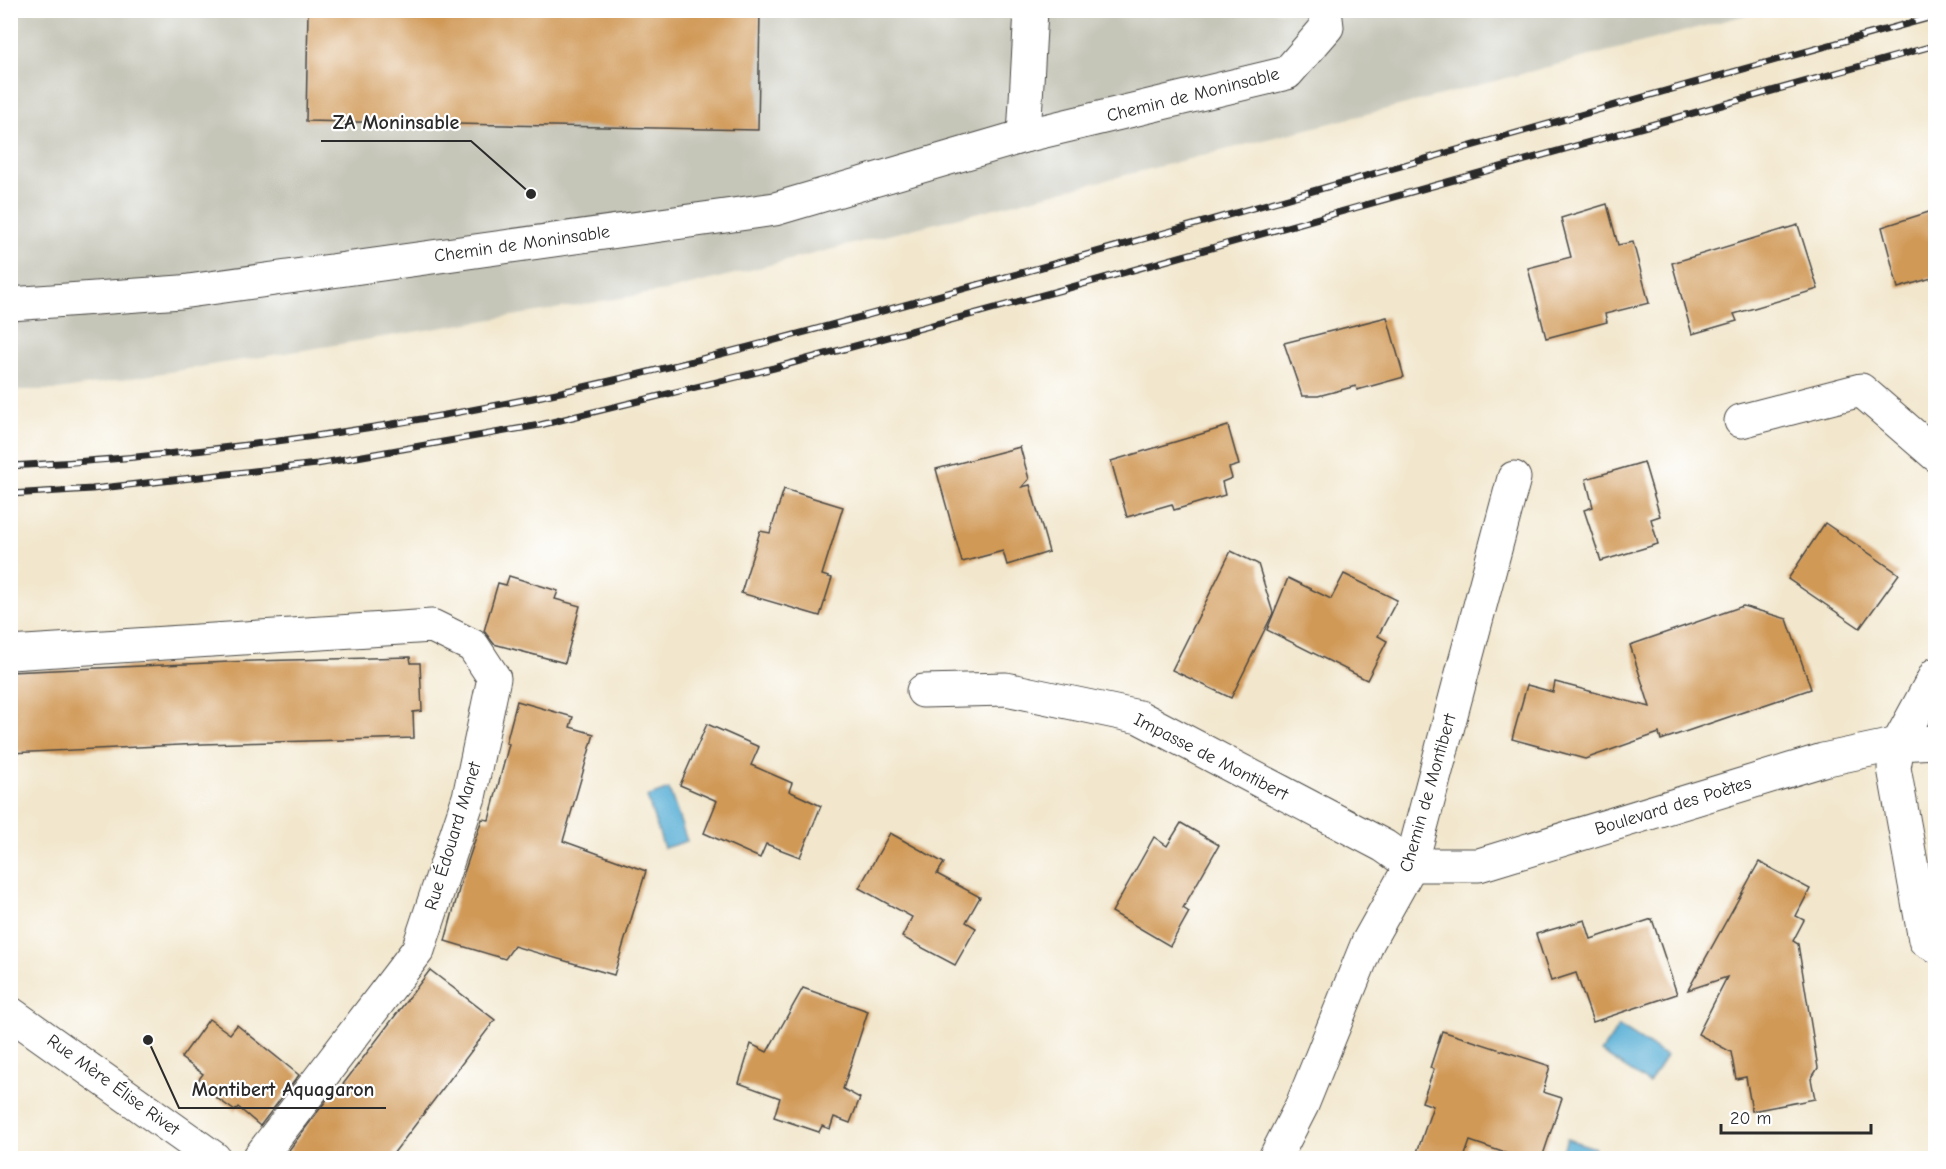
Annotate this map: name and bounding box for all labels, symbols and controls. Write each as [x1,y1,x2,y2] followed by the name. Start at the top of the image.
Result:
[1105,63,1281,127] street label: Chemin de Moninsable
[321,103,471,141] callout: ZA Moninsable
[333,111,459,134] text: ZA Moninsable
[433,221,611,267] street label: Chemin de Moninsable
[1130,709,1292,805] street label: Impasse de Montibert
[1395,710,1461,875] street label: Chemin de Montibert
[419,758,486,913] street label: Rue Édouard Manet
[1592,772,1754,840] street label: Boulevard des Poètes
[43,1029,185,1141] street label: Rue Mère Élise Rivet
[179,1070,386,1108] callout: Montibert Aquagaron
[192,1078,374,1101] text: Montibert Aquagaron
[1721,1097,1871,1135] scale bar
[1730,1108,1771,1129] text: 20 m

